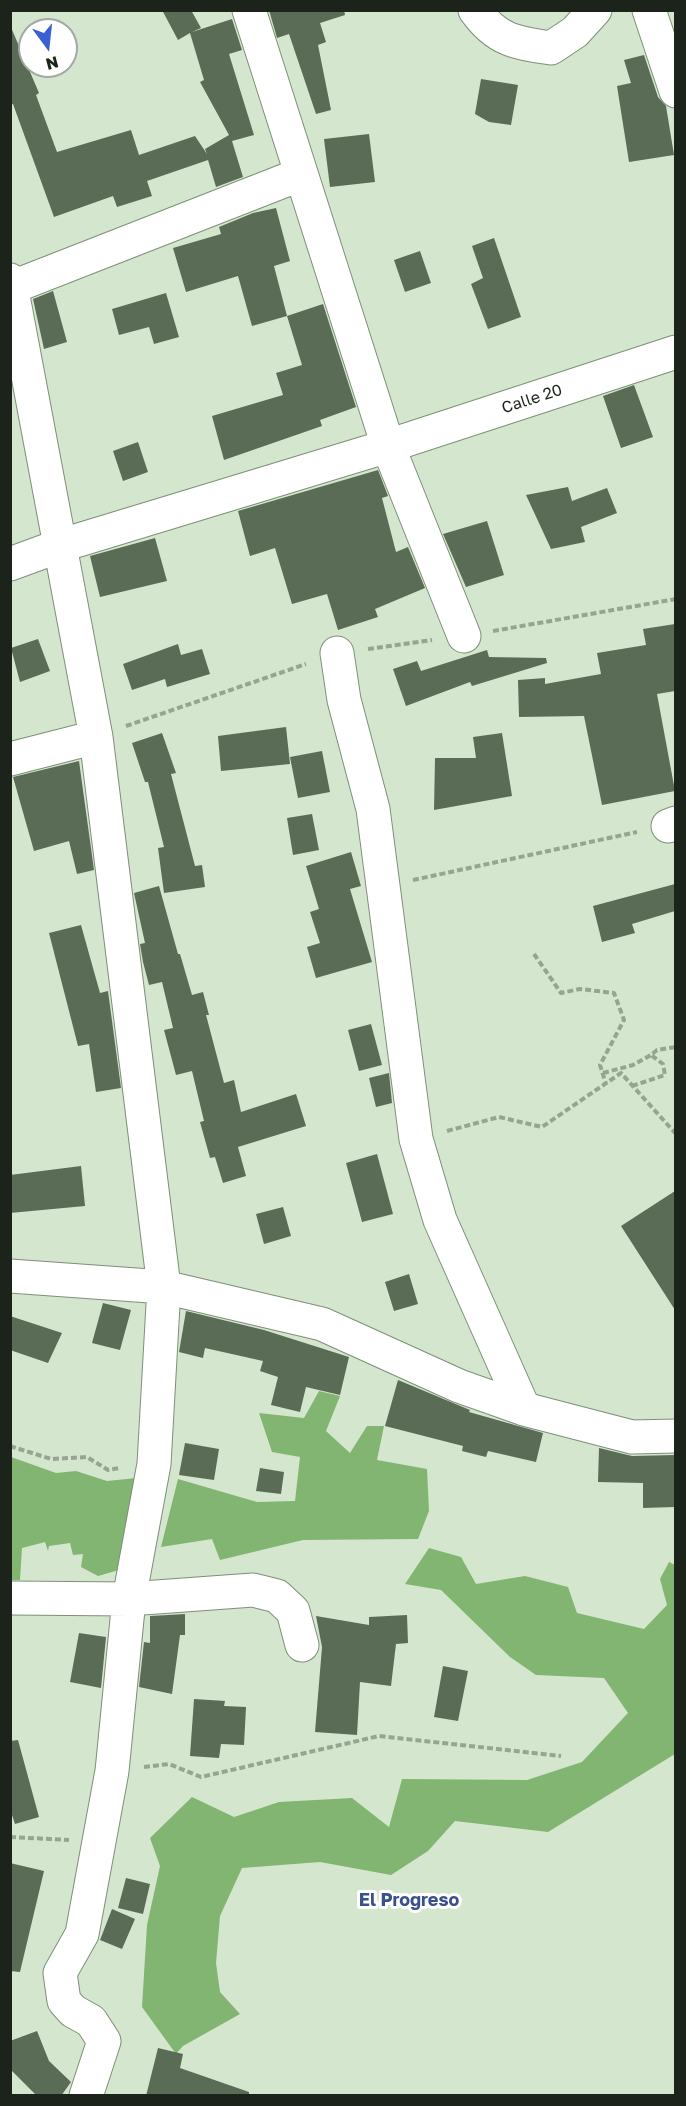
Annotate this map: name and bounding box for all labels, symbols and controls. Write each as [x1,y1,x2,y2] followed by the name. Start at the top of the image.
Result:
[18,18,78,78] north arrow
[44,52,61,75] text: N
[499,380,565,418] street label: Calle 20
[359,1889,459,1911] district label: El Progreso

